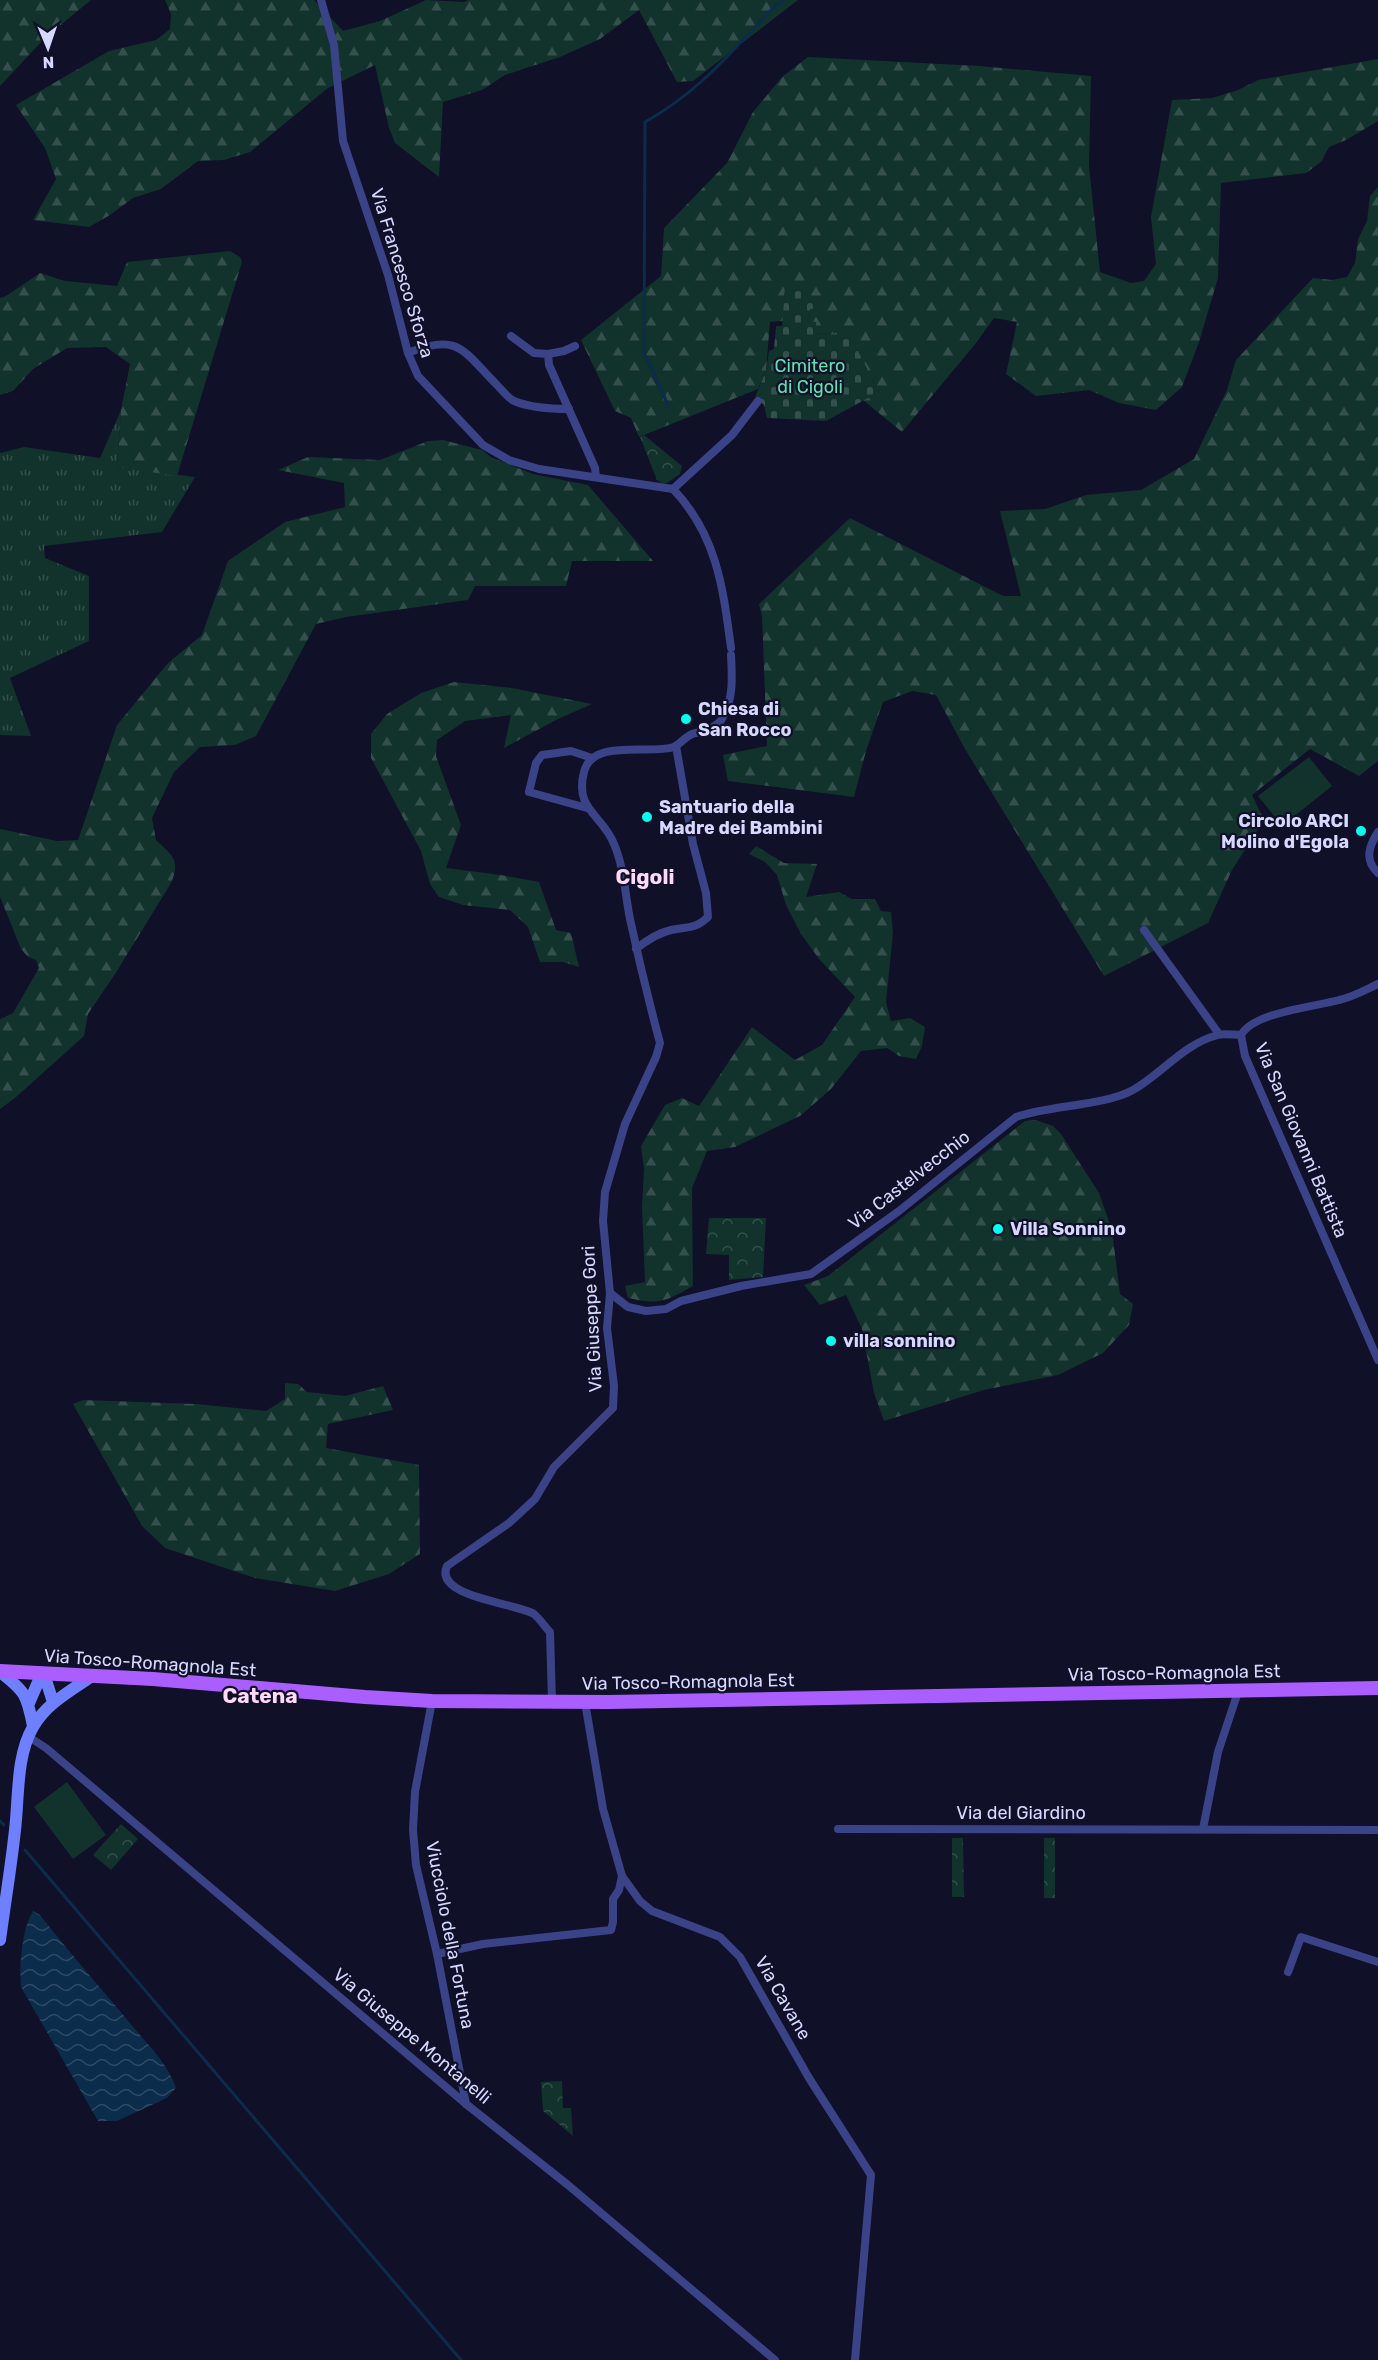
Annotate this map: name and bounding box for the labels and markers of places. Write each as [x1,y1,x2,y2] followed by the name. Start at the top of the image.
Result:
[698,698,792,741] place label: Chiesa di San Rocco
[679,712,693,726] marker: Chiesa di San Rocco
[659,796,823,839] place label: Santuario della Madre dei Bambini
[640,810,654,824] marker: Santuario della Madre dei Bambini
[1221,810,1349,853] place label: Circolo ARCI Molino d'Egola
[1354,824,1368,838] marker: Circolo ARCI Molino d'Egola
[1010,1218,1126,1240] place label: Villa Sonnino
[991,1222,1005,1236] marker: Villa Sonnino
[843,1330,955,1352] place label: villa sonnino
[824,1334,838,1348] marker: villa sonnino

